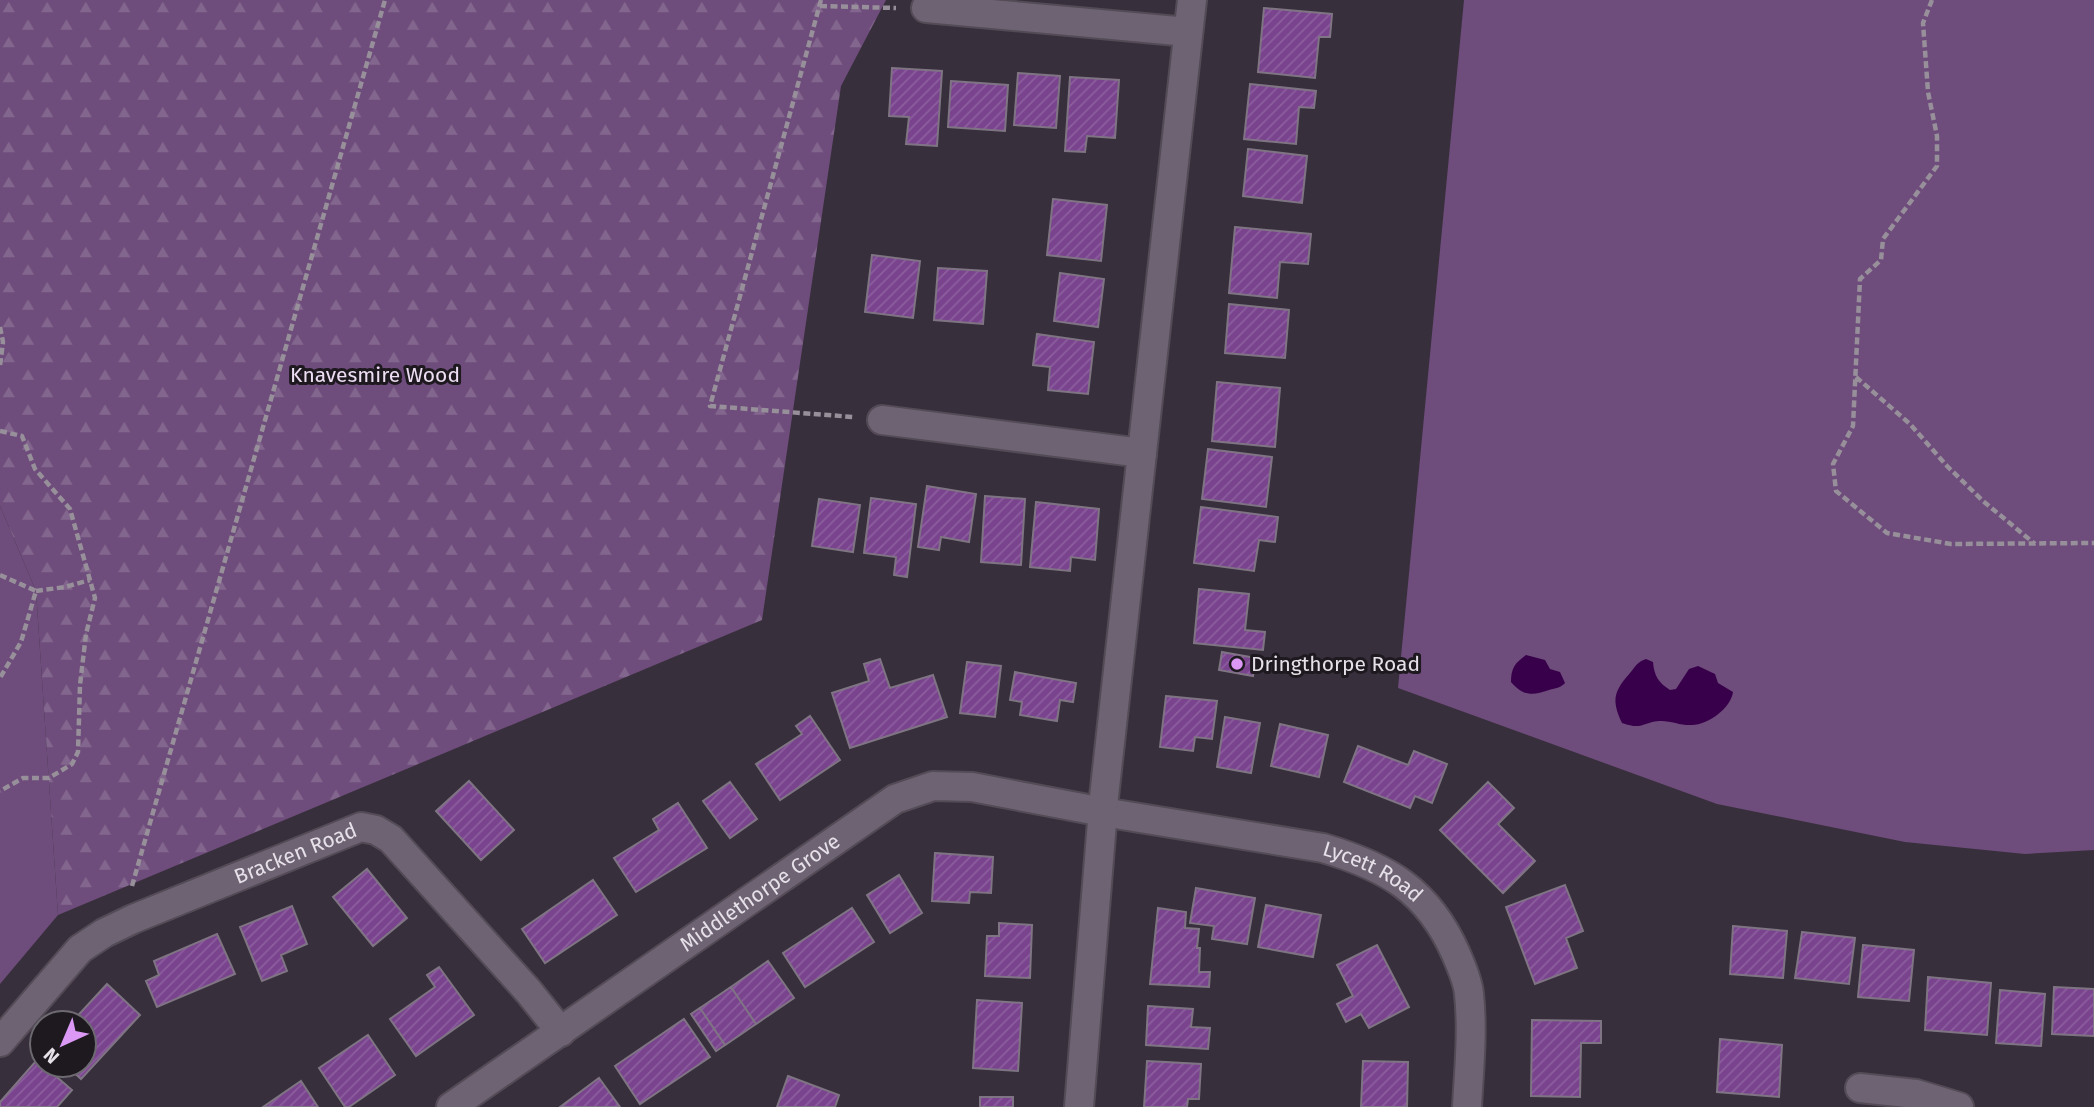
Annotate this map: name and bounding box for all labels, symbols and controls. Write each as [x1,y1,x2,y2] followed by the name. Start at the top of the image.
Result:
[290,362,460,388] park label: Knavesmire Wood
[1251,651,1420,677] place label: Dringthorpe Road
[1229,656,1245,672] marker: Dringthorpe Road
[230,817,361,890] street label: Bracken Road
[675,828,845,957] street label: Middlethorpe Grove
[1320,836,1428,908] street label: Lycett Road
[28,1009,98,1079] north arrow
[39,1043,64,1069] text: N

